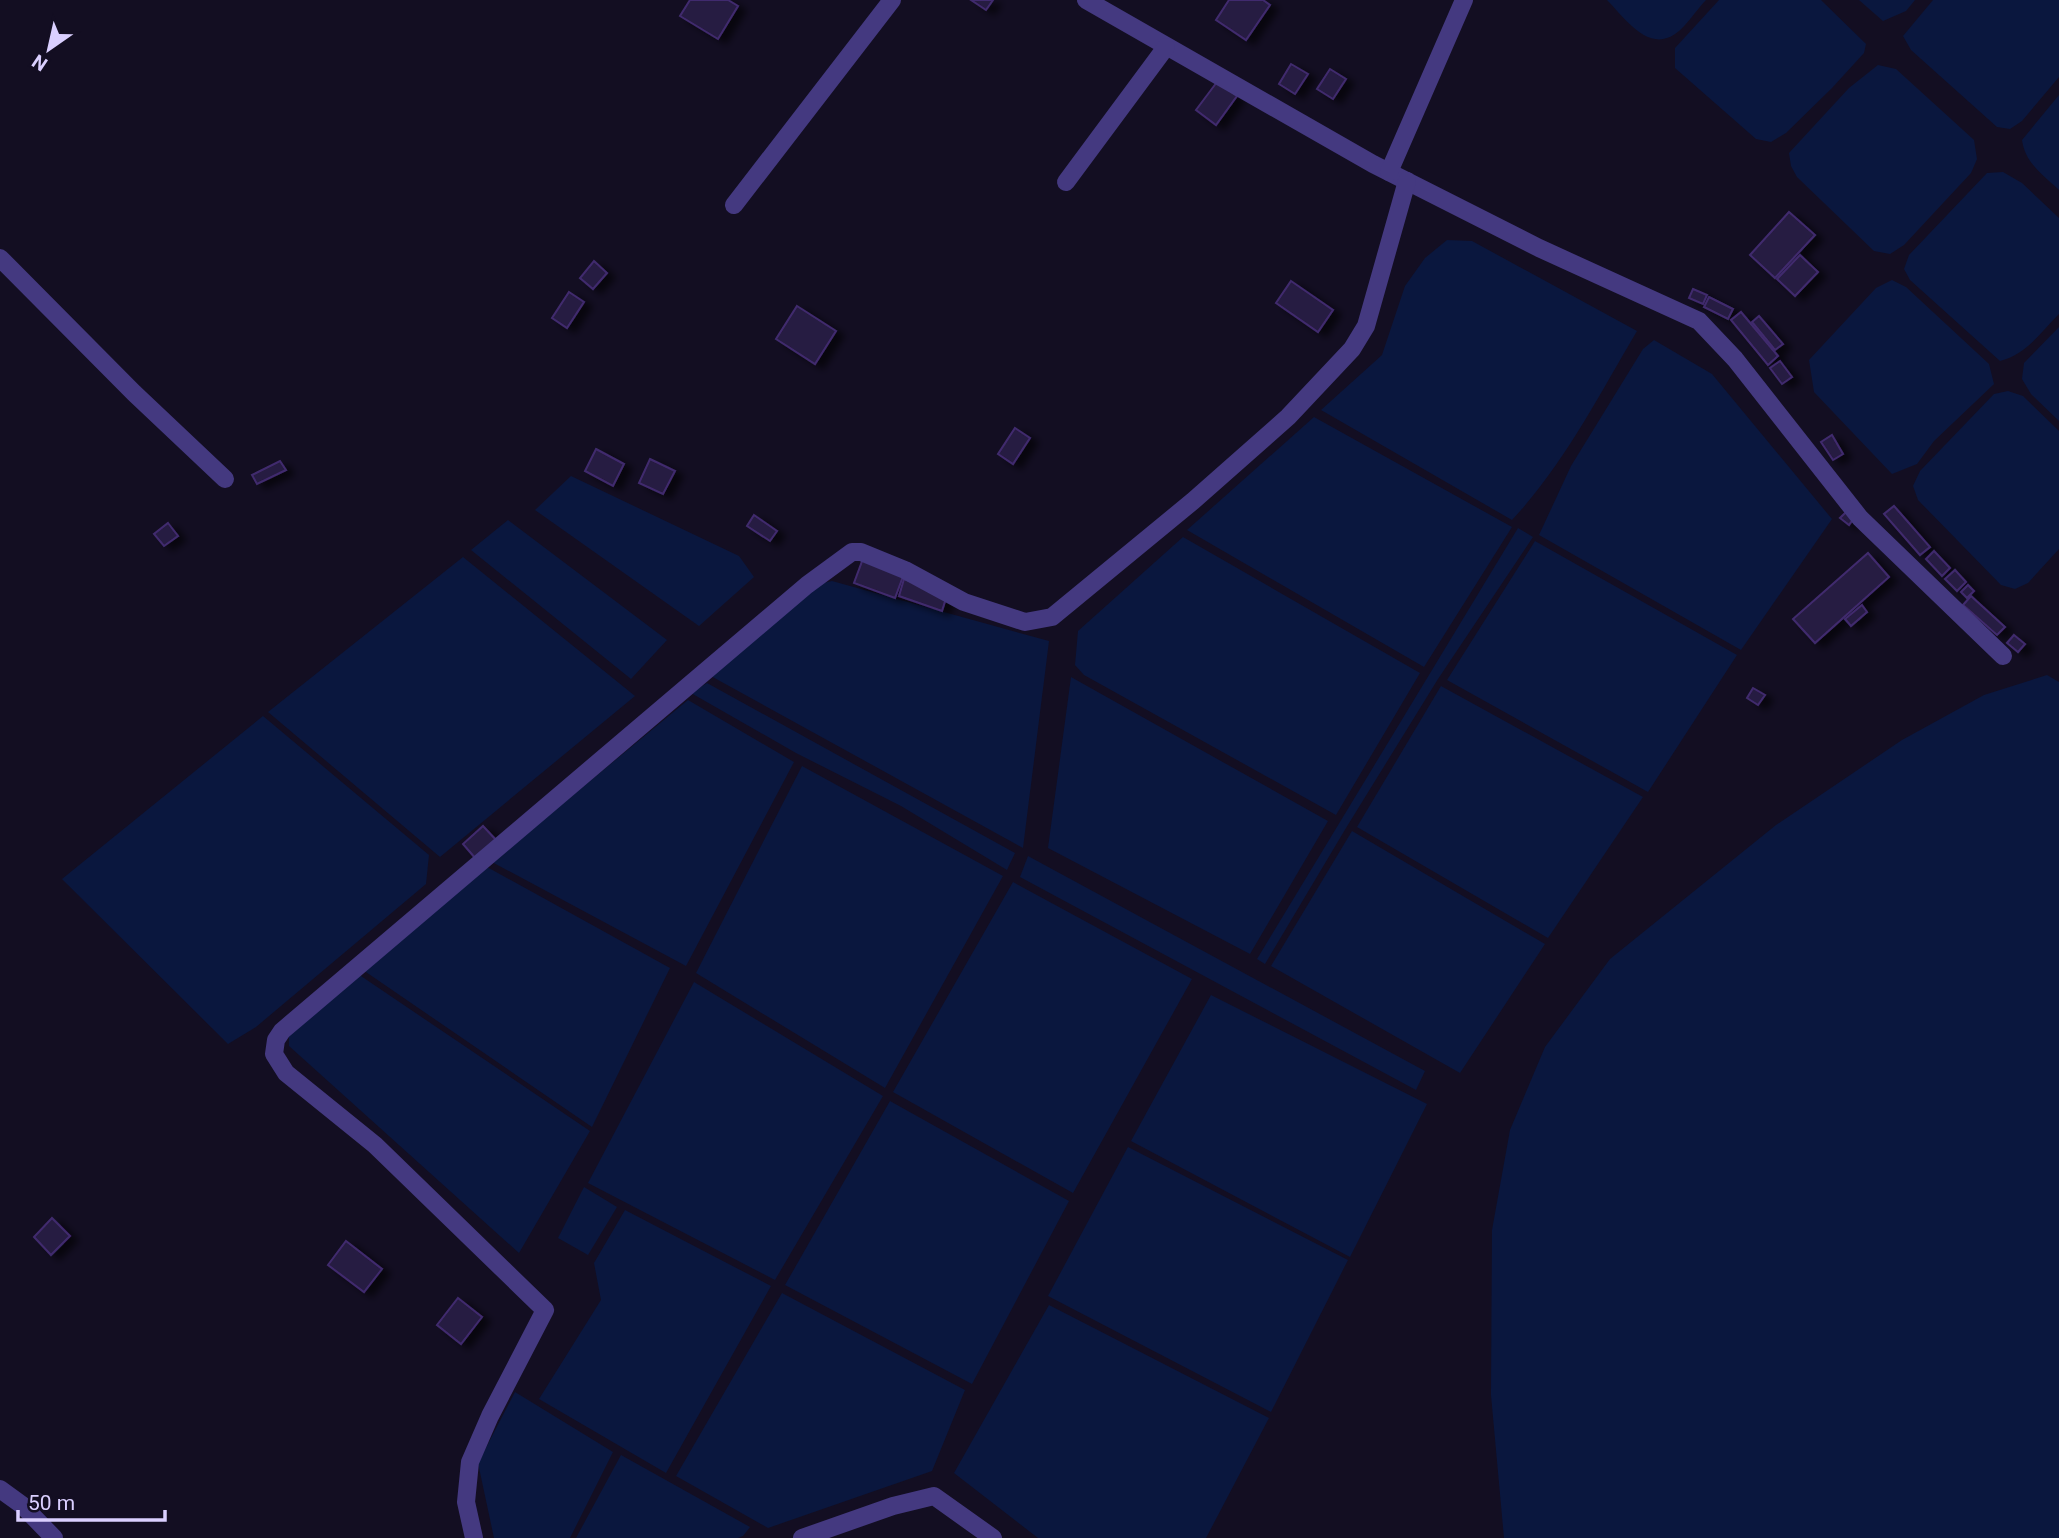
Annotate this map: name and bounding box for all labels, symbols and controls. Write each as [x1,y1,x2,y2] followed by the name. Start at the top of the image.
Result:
[14,14,84,84] north arrow
[28,49,52,76] text: N
[18,1478,164,1522] scale bar
[28,1491,75,1515] text: 50 m

